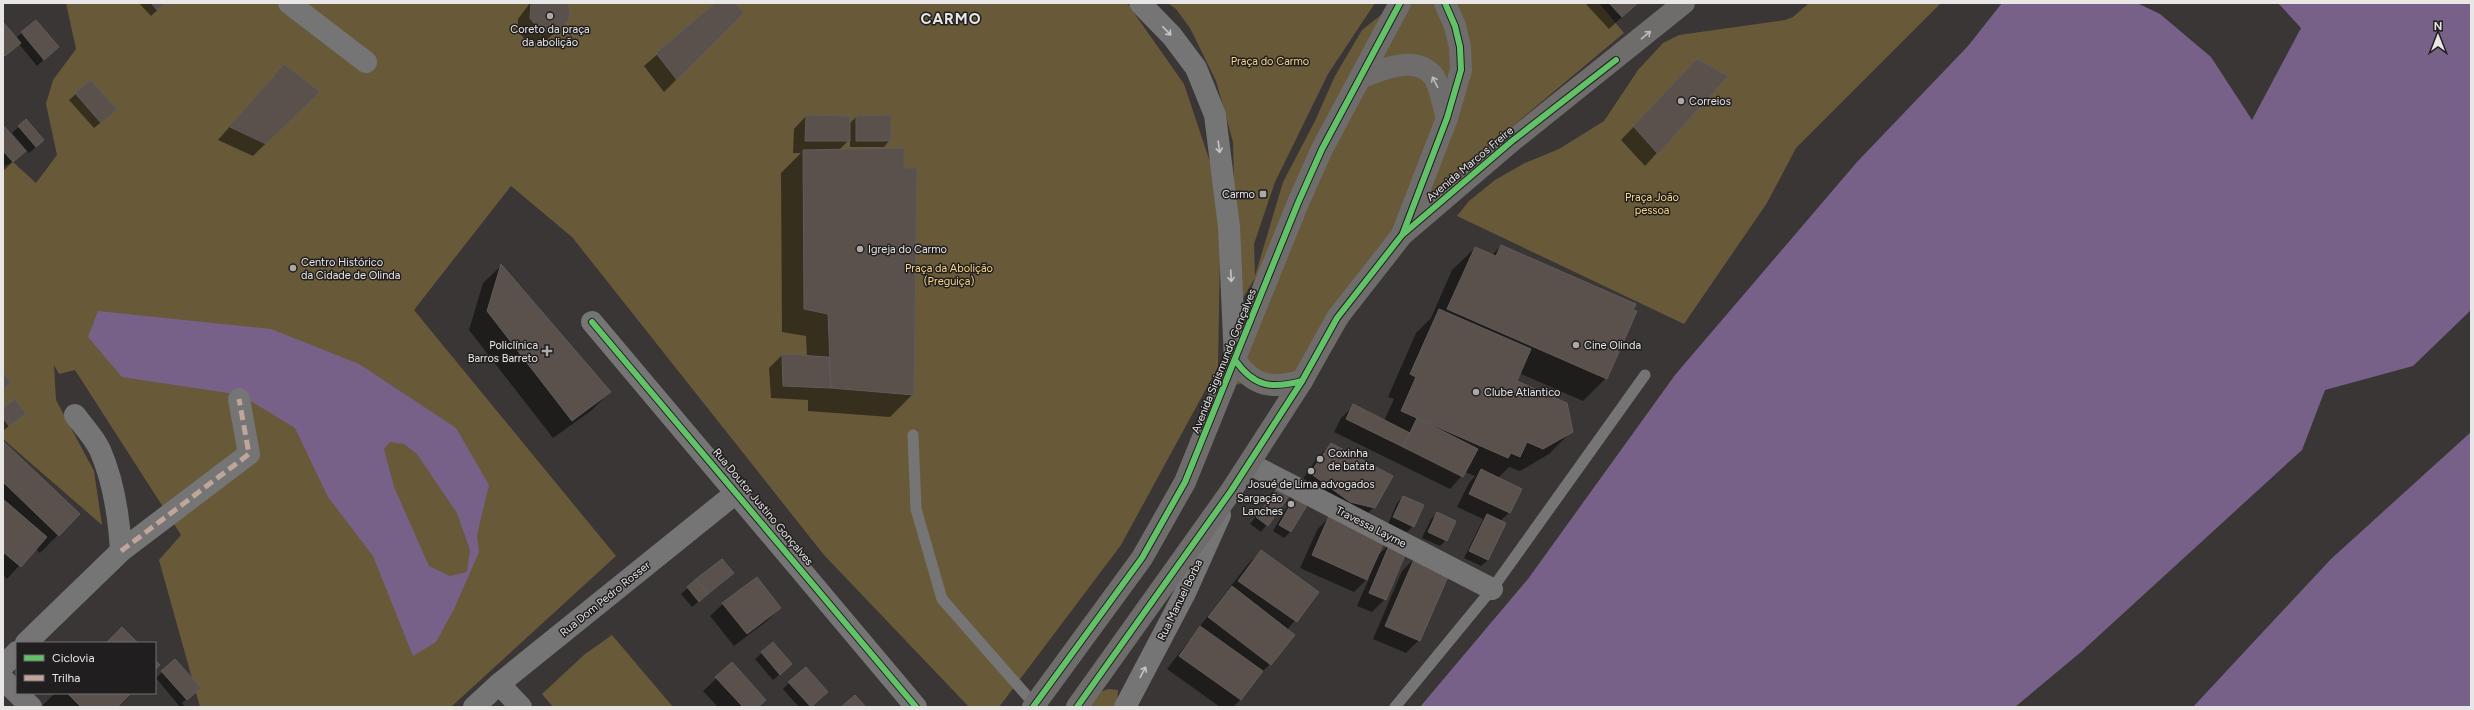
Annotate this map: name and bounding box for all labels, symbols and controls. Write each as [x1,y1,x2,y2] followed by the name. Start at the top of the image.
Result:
[921,10,981,28] district label: CARMO
[545,11,555,21] marker: Coreto da praça da abolição
[2418,16,2458,56] north arrow
[2434,20,2442,33] text: N
[510,23,590,49] place label: Coreto da praça da abolição
[1162,26,1172,36] one-way arrow
[1640,31,1651,39] one-way arrow
[1231,55,1309,68] park label: Praça do Carmo
[1431,76,1438,88] one-way arrow
[1689,95,1731,108] place label: Correios
[1676,96,1686,106] marker: Correios
[1424,124,1516,204] street label: Avenida Marcos Freire
[1215,140,1223,153] one-way arrow
[1222,188,1255,201] place label: Carmo
[1258,189,1268,199] marker: Carmo
[1625,191,1679,217] park label: Praça João pessoa
[868,243,947,256] place label: Igreja do Carmo
[855,244,865,254] marker: Igreja do Carmo
[301,256,400,282] place label: Centro Histórico da Cidade de Olinda
[905,262,993,288] park label: Praça da Abolição (Preguiça)
[288,263,298,273] marker: Centro Histórico da Cidade de Olinda
[1227,269,1235,282] one-way arrow
[1189,287,1259,435] street label: Avenida Sigismundo Gonçalves
[468,339,538,365] place label: Policlínica Barros Barreto
[1584,339,1641,352] place label: Cine Olinda
[1571,340,1581,350] marker: Cine Olinda
[541,345,553,357] marker: Policlínica Barros Barreto
[1484,386,1560,399] place label: Clube Atlantico
[1471,387,1481,397] marker: Clube Atlantico
[710,446,816,568] street label: Rua Doutor Justino Gonçalves
[1328,447,1375,473] place label: Coxinha de batata
[1315,454,1325,464] marker: Coxinha de batata
[1306,466,1316,476] marker: Josué de Lima advogados
[1247,478,1375,491] place label: Josué de Lima advogados
[1237,492,1283,518] place label: Sargação Lanches
[1286,499,1296,509] marker: Sargação Lanches
[1334,504,1408,550] street label: Travessa Layme
[1155,557,1205,643] street label: Rua Manuel Borba
[557,558,653,639] street label: Rua Dom Pedro Rosser
[16,642,156,694] legend
[52,651,95,665] text: Ciclovia
[1140,667,1147,679] one-way arrow
[52,671,80,685] text: Trilha

